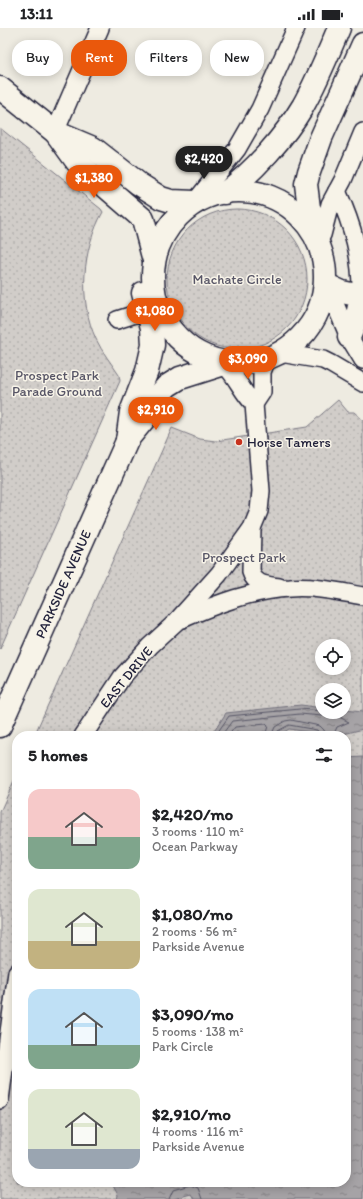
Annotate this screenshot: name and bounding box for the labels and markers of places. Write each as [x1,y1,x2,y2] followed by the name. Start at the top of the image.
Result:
[171,146,237,180] pin: $2,420
[61,165,127,199] pin: $1,380
[122,298,188,332] pin: $1,080
[215,346,281,380] pin: $3,090
[123,397,189,431] pin: $2,910
[247,434,331,451] place label: Horse Tamers
[234,437,244,447] marker: Horse Tamers

